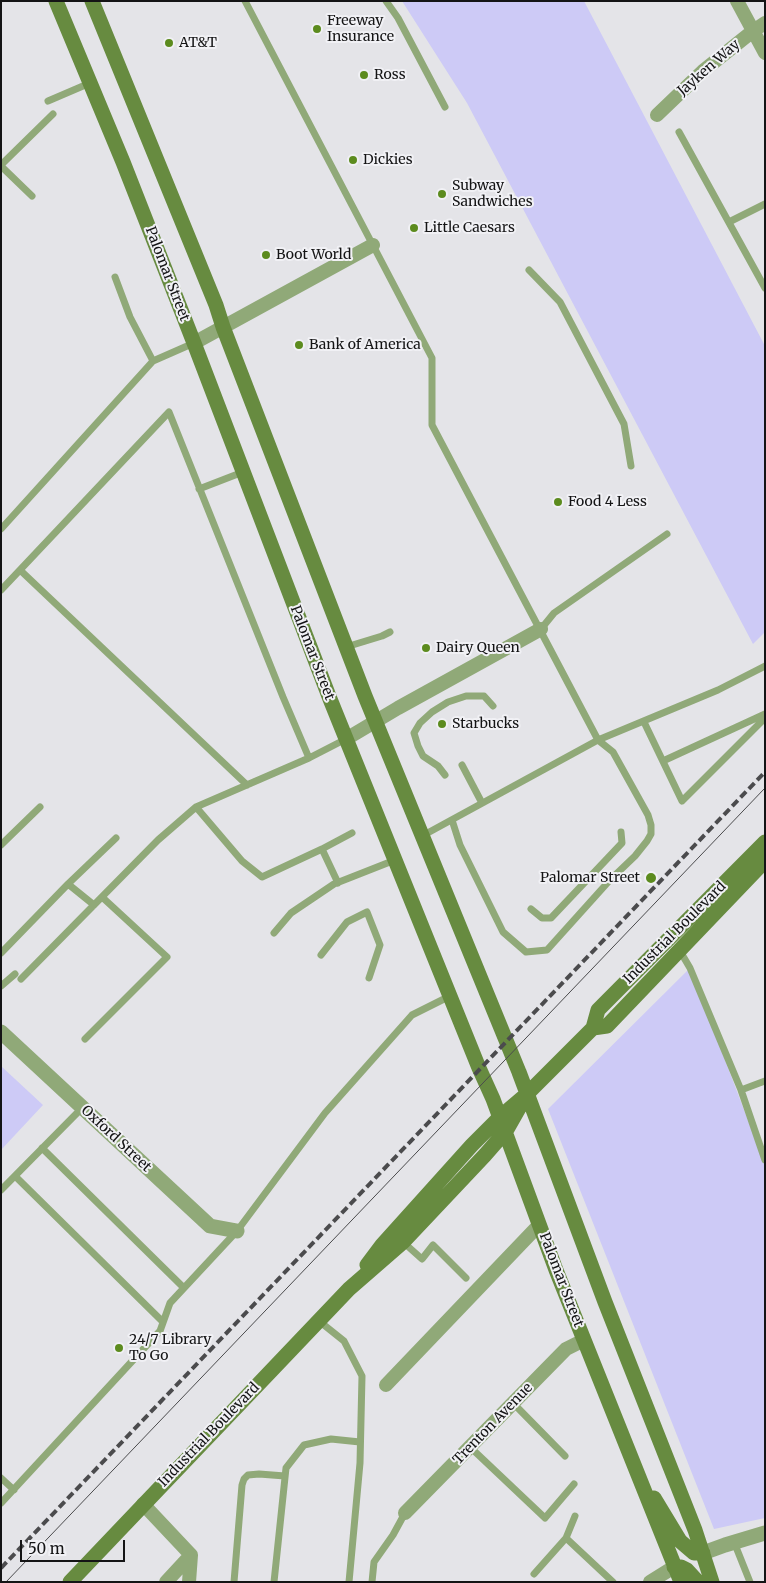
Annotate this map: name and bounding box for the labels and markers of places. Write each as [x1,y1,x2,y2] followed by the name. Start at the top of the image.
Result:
[327,13,394,46] place label: Freeway Insurance
[311,23,323,35] marker: Freeway Insurance
[179,35,217,51] place label: AT&T
[163,37,175,49] marker: AT&T
[374,67,405,83] place label: Ross
[358,69,370,81] marker: Ross
[363,152,413,168] place label: Dickies
[347,154,359,166] marker: Dickies
[452,178,533,210] place label: Subway Sandwiches
[436,188,448,200] marker: Subway Sandwiches
[424,220,515,236] place label: Little Caesars
[408,222,420,234] marker: Little Caesars
[276,247,351,263] place label: Boot World
[260,249,272,261] marker: Boot World
[309,337,421,353] place label: Bank of America
[293,339,305,351] marker: Bank of America
[568,494,647,510] place label: Food 4 Less
[552,496,564,508] marker: Food 4 Less
[436,640,520,656] place label: Dairy Queen
[420,642,432,654] marker: Dairy Queen
[452,716,519,732] place label: Starbucks
[436,718,448,730] marker: Starbucks
[540,870,640,886] place label: Palomar Street
[644,871,658,885] marker: Palomar Street
[129,1332,211,1364] place label: 24/7 Library To Go
[113,1342,125,1354] marker: 24/7 Library To Go

